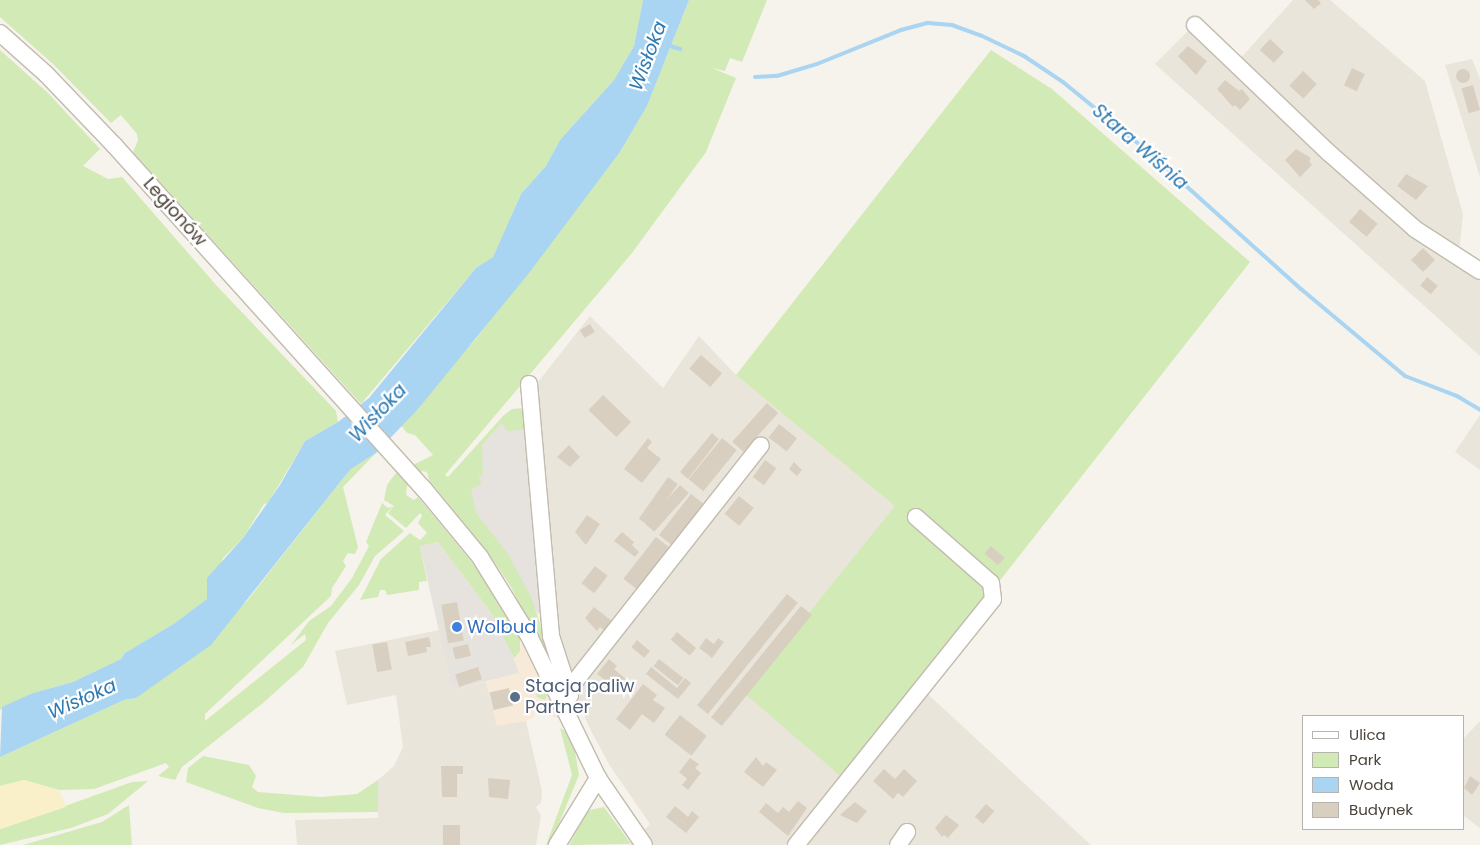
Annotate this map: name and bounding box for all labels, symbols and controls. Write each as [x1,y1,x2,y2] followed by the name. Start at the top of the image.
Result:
[624,18,672,94] water label: Wisłoka
[1088,99,1192,195] water label: Stara Wiśnia
[139,173,211,251] street label: Legionów
[345,379,411,447] water label: Wisłoka
[467,616,536,638] place label: Wolbud
[451,621,463,633] marker: Wolbud
[44,674,120,724] water label: Wisłoka
[525,676,635,719] place label: Stacja paliw Partner
[509,691,521,703] marker: Stacja paliw Partner
[1302,715,1465,830] legend
[1349,724,1386,745] text: Ulica
[1349,749,1381,770] text: Park
[1349,774,1394,795] text: Woda
[1349,799,1413,820] text: Budynek

